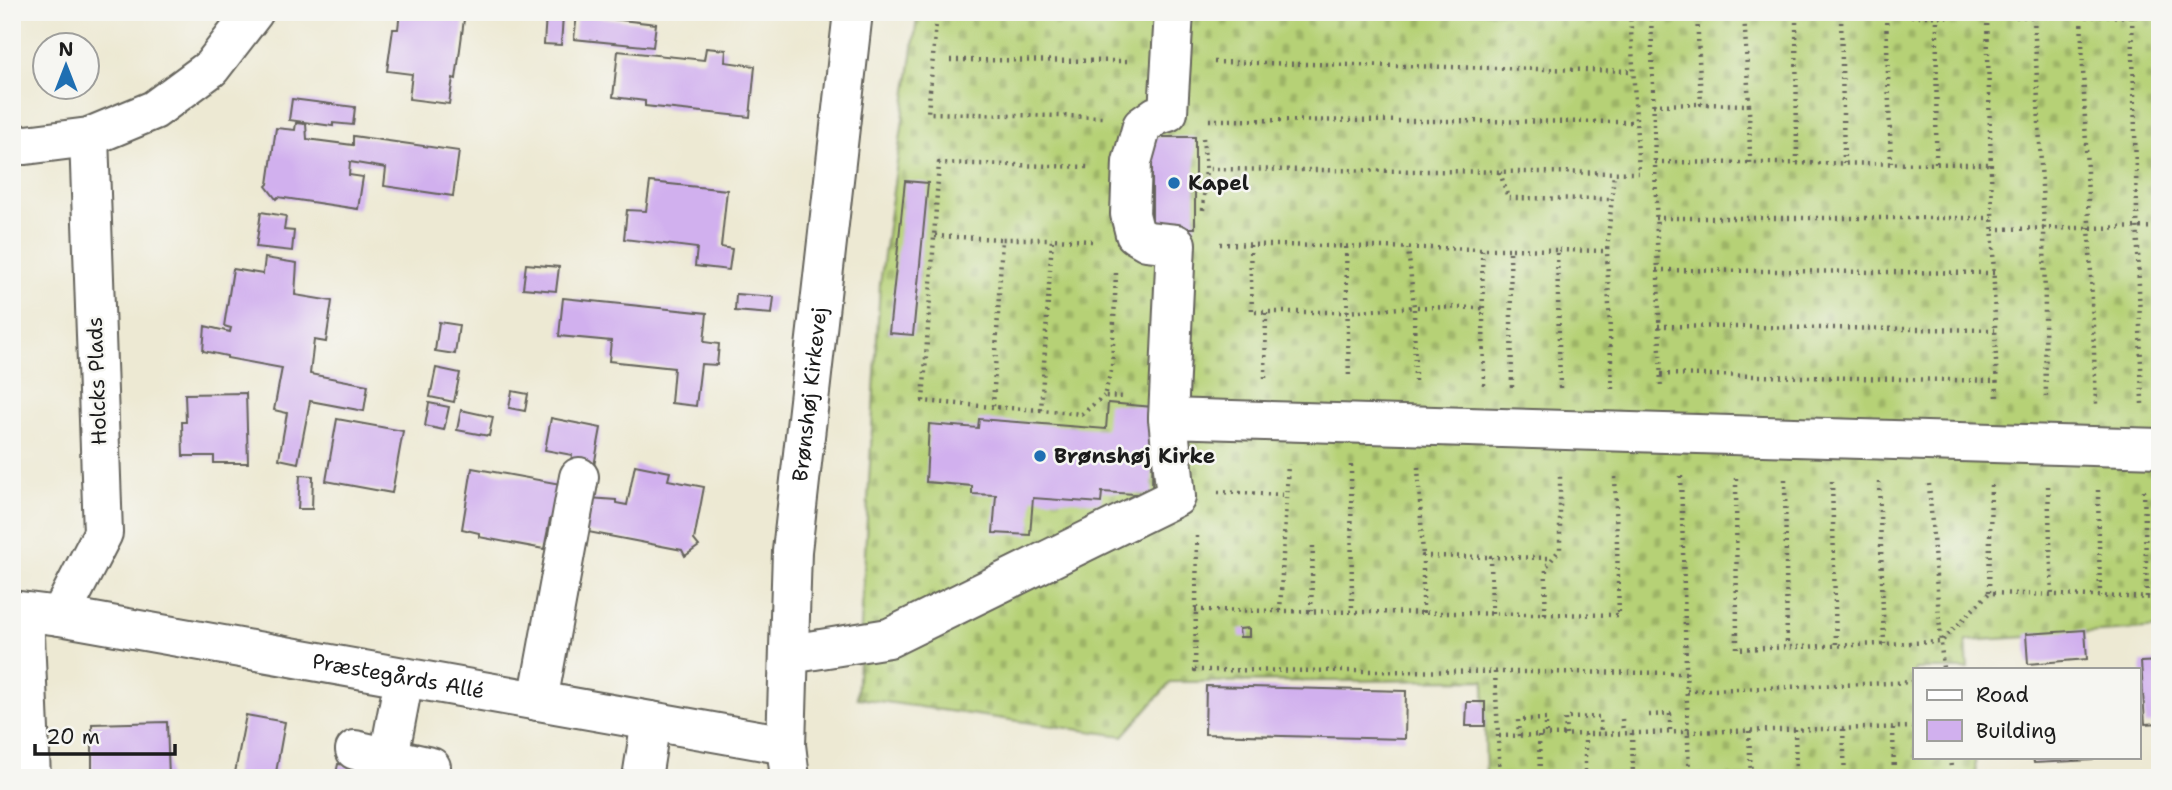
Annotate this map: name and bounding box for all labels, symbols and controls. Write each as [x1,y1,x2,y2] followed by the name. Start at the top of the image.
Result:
[32,32,102,102] north arrow
[58,37,74,62] text: N
[1188,169,1249,197] place label: Kapel
[1166,175,1182,191] marker: Kapel
[786,306,833,483] street label: Brønshøj Kirkevej
[81,316,113,446] street label: Holcks Plads
[1054,442,1215,470] place label: Brønshøj Kirke
[1032,448,1048,464] marker: Brønshøj Kirke
[310,647,487,705] street label: Præstegårds Allé
[1913,668,2140,758] legend
[1976,681,2029,709] text: Road
[35,713,175,757] scale bar
[1976,717,2056,745] text: Building
[46,723,100,751] text: 20 m

